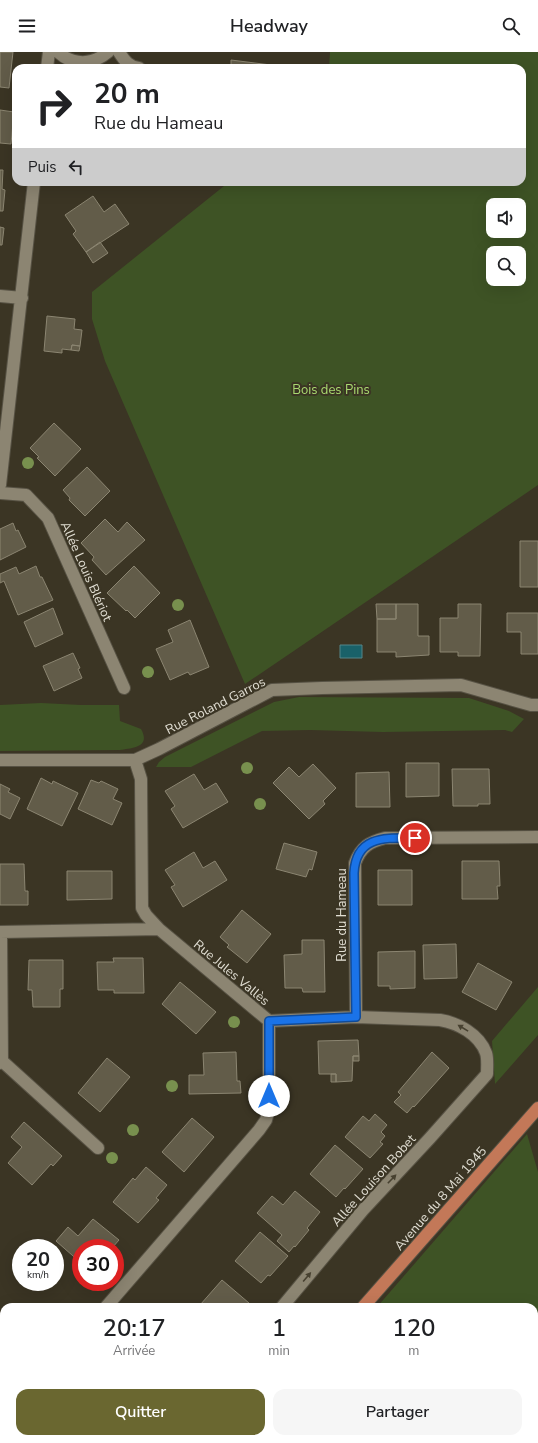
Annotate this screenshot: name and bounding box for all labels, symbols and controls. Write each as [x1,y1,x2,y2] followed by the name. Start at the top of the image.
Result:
[230,14,308,38] text: Headway
[16,15,38,37] icon: menu
[500,15,522,37] icon: search
[94,75,160,113] text: 20 m
[28,80,80,132] icon: right
[94,111,223,135] text: Rue du Hameau
[65,156,87,178] icon: left
[28,157,57,177] text: Puis
[486,198,526,286] map controls
[486,198,526,238] button: sound
[486,246,526,286] button: search
[292,381,370,399] park label: Bois des Pins
[56,519,116,624] street label: Allée Louis Blériot
[162,673,269,739] street label: Rue Roland Garros
[398,821,432,855] pin
[404,827,426,849] icon: arrive
[333,868,351,962] street label: Rue du Hameau
[190,936,273,1010] street label: Rue Jules Vallès
[457,1025,469,1032] one-way arrow
[248,1075,290,1117] position arrow
[328,1130,420,1231] street label: Allée Louison Bobet
[390,1143,491,1255] street label: Avenue du 8 Mai 1945
[387,1174,397,1184] one-way arrow
[72,1239,124,1291] speed limit sign: 30
[26,1246,50,1273] text: 20
[27,1268,49,1282] text: km/h
[303,1272,312,1282] one-way arrow
[102,1312,166,1344] text: 20:17
[272,1312,286,1344] text: 1
[392,1312,435,1344] text: 120
[113,1342,155,1360] text: Arrivée
[268,1342,290,1360] text: min
[408,1342,419,1360] text: m
[16,1389,265,1435] button: Quitter
[273,1389,522,1435] button: Partager

